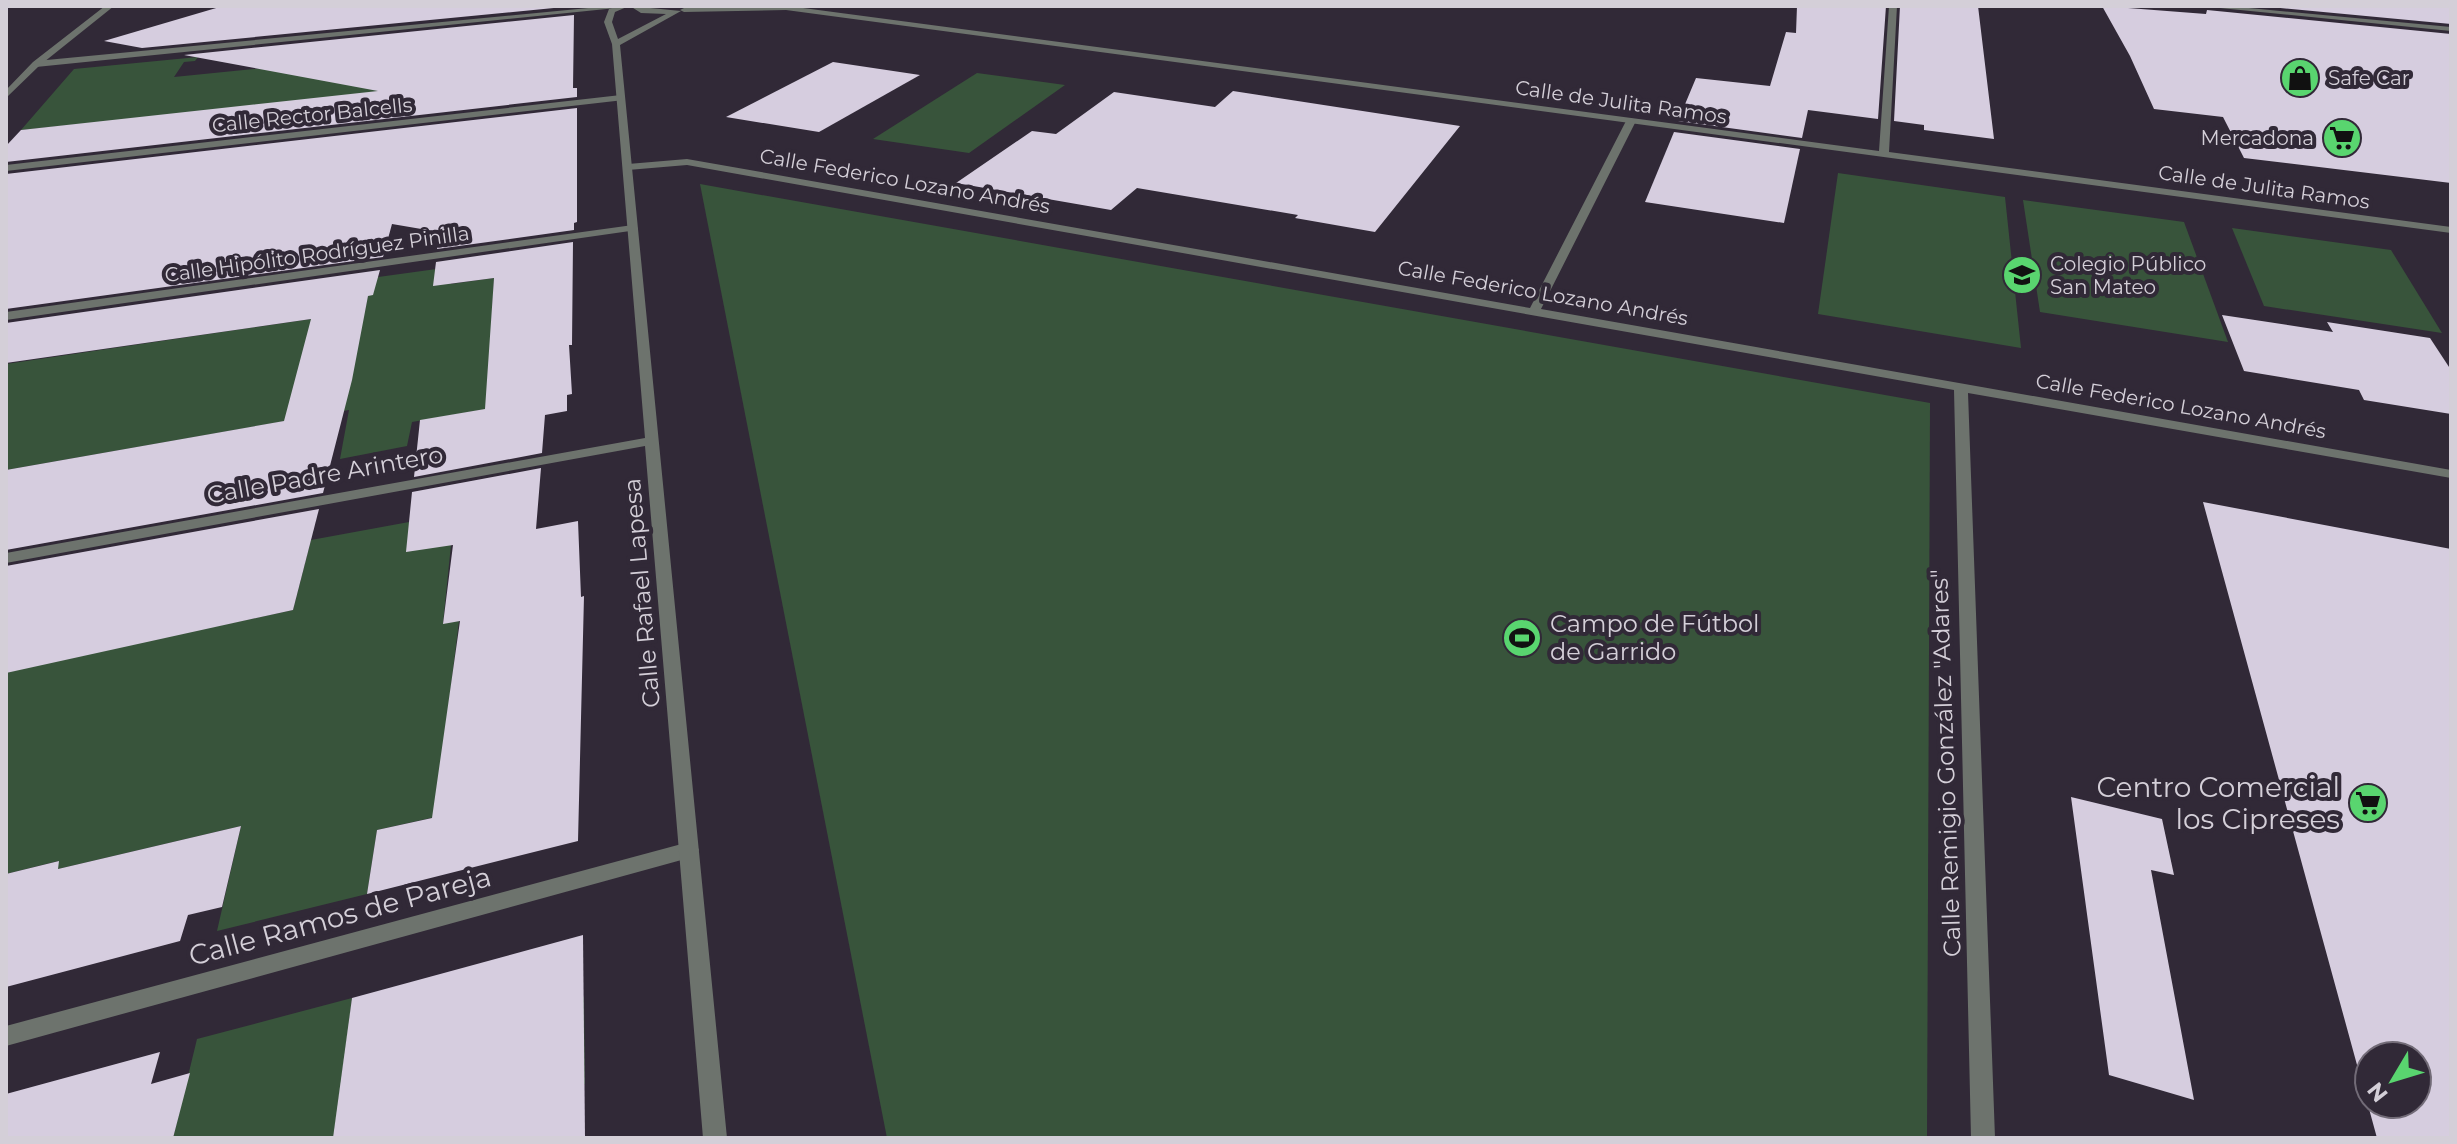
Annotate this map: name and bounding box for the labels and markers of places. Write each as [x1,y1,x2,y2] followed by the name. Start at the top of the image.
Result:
[2279,57,2321,99] shop icon: Safe Car
[2328,66,2410,90] place label: Safe Car
[2321,117,2363,159] supermarket icon: Mercadona
[2201,126,2314,150] place label: Mercadona
[2050,252,2206,299] place label: Colegio Público San Mateo
[2001,254,2043,296] school or university icon: Colegio Público San Mateo
[1550,609,1760,666] place label: Campo de Fútbol de Garrido
[1501,617,1543,659] sports icon: Campo de Fútbol de Garrido
[2096,770,2340,836] place label: Centro Comercial los Cipreses
[2347,782,2389,824] supermarket icon: Centro Comercial los Cipreses

